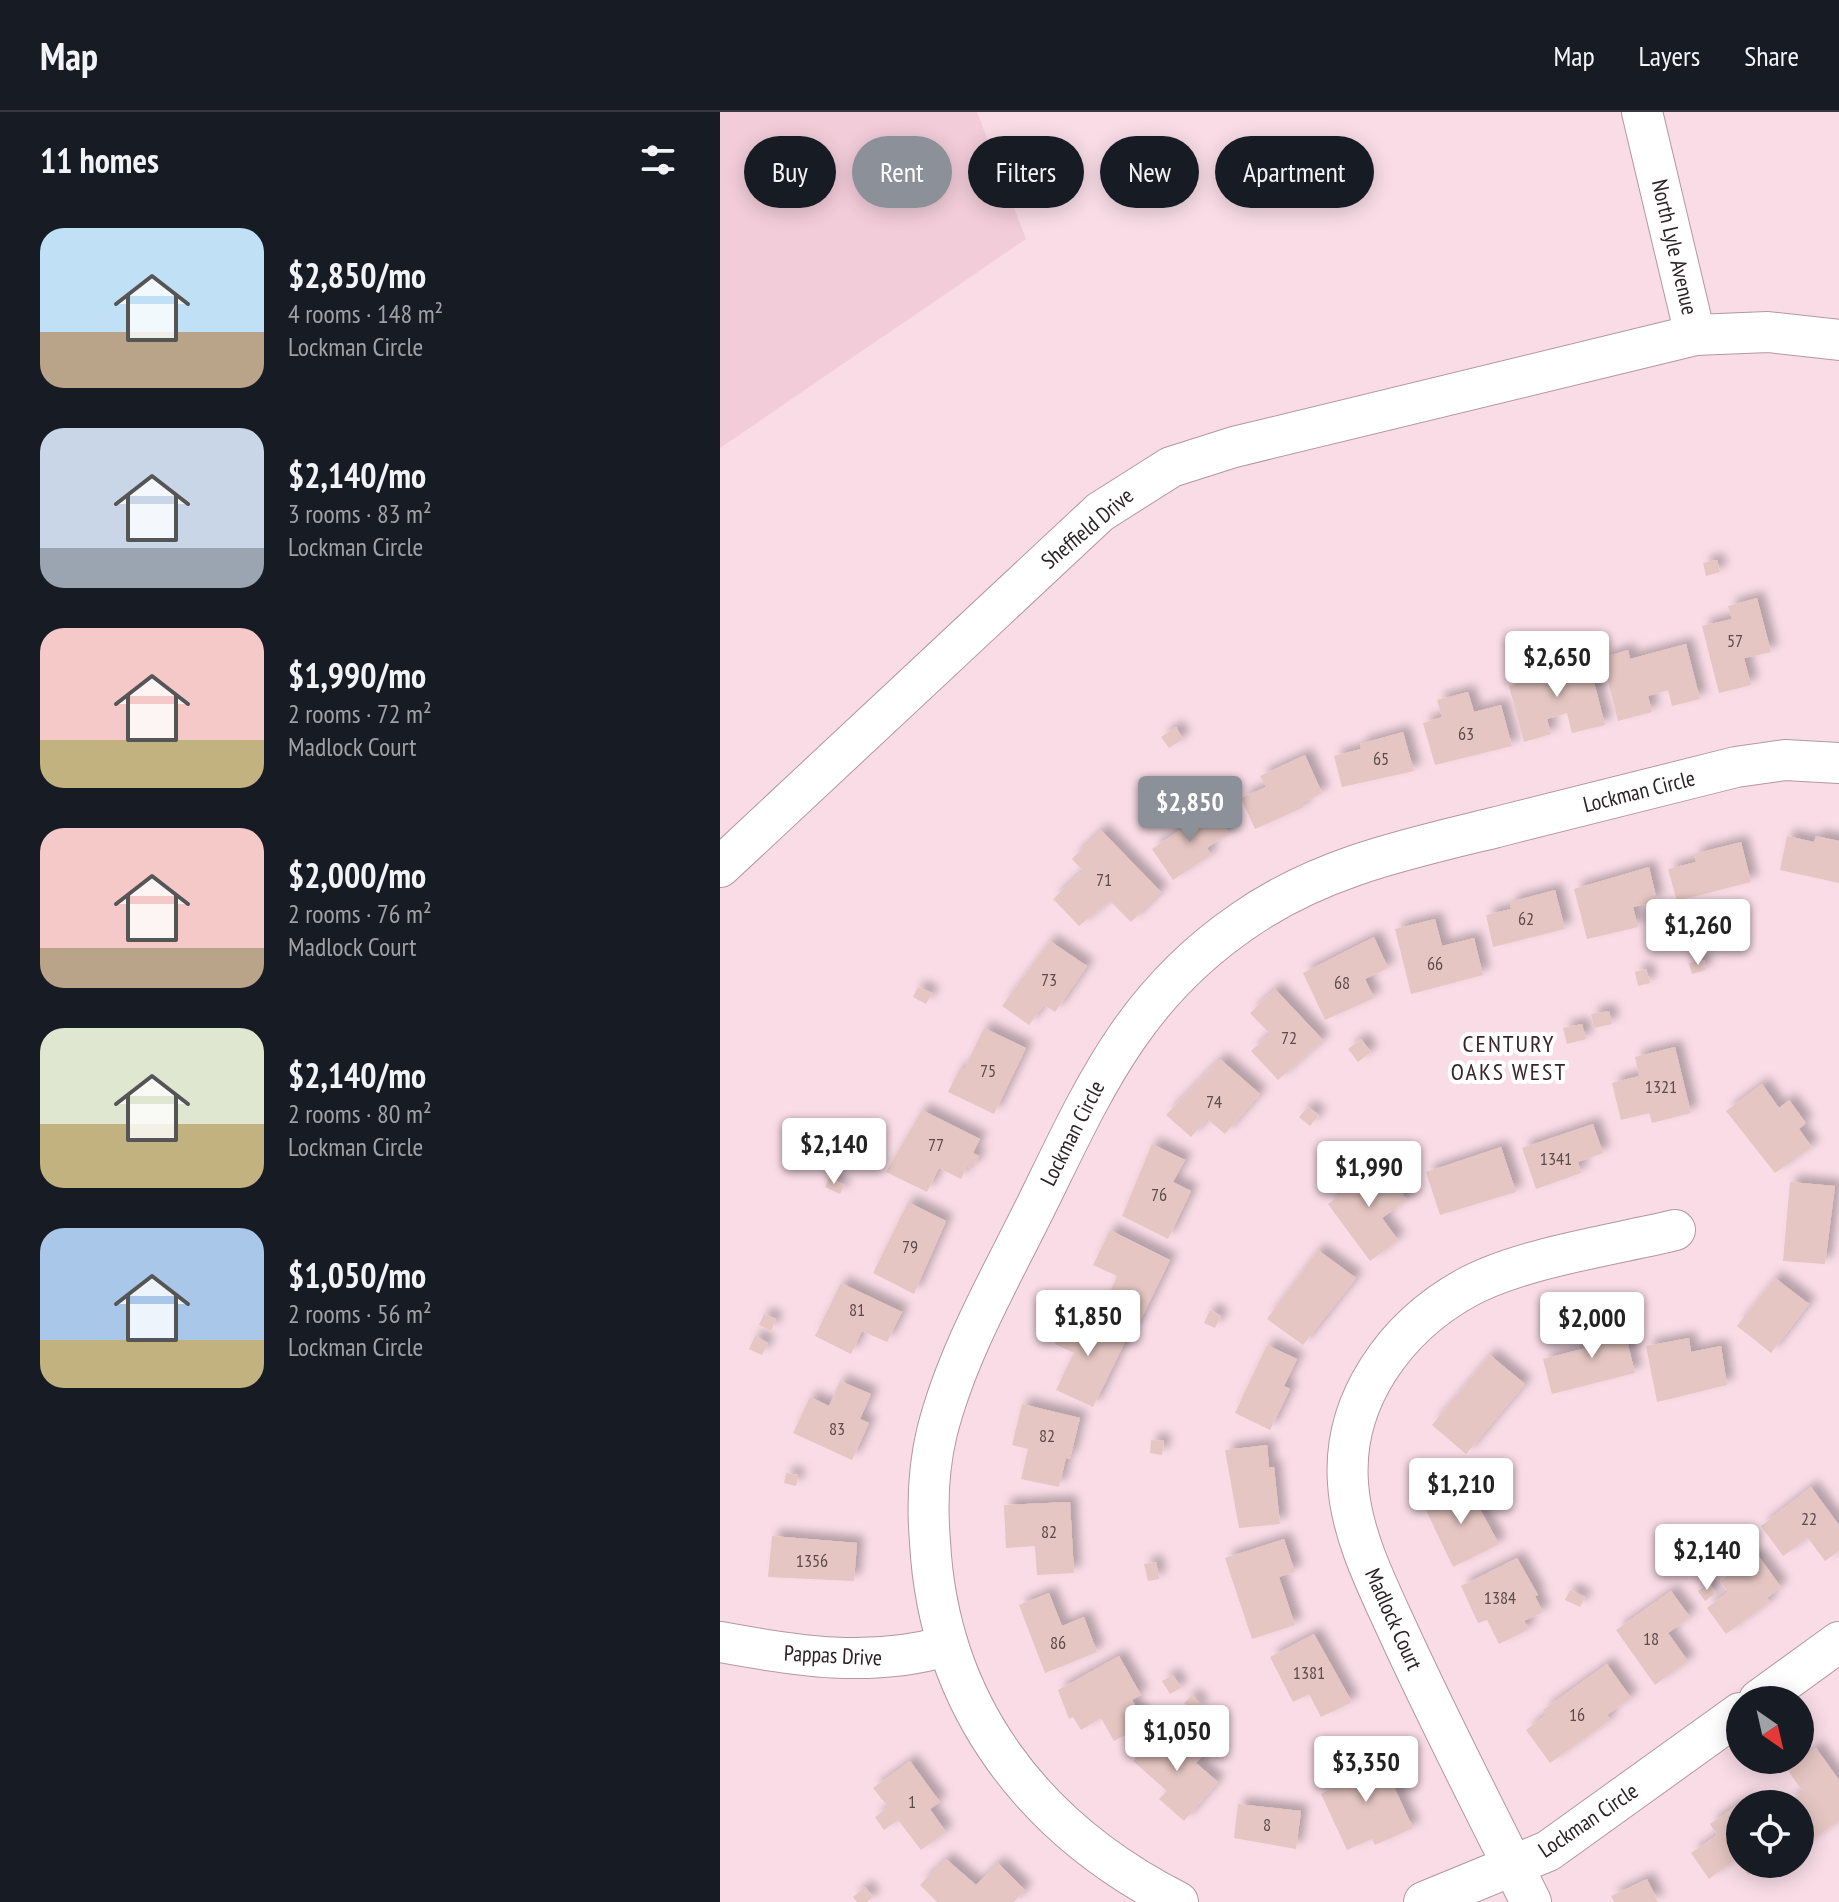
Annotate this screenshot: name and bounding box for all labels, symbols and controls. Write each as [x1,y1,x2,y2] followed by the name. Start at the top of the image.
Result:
[40,31,98,80] text: Map
[1553,37,1595,74] text: Map
[1639,37,1700,74] text: Layers
[1744,37,1799,74] text: Share
[744,136,836,208] chip: Buy
[852,136,952,208] chip: Rent
[968,136,1084,208] chip: Filters
[1100,136,1199,208] chip: New
[1215,136,1374,208] chip: Apartment
[40,138,159,182] text: 11 homes
[636,138,680,182] icon: filters
[1646,177,1704,317] street label: North Lyle Avenue
[288,253,426,297] text: $2,850/mo
[104,260,200,356] icon: home
[288,297,443,330] text: 4 rooms · 148 m²
[288,330,423,363] text: Lockman Circle
[288,453,426,497] text: $2,140/mo
[104,460,200,556] icon: home
[1035,481,1139,575] street label: Sheffield Drive
[288,497,432,530] text: 3 rooms · 83 m²
[288,530,423,563] text: Lockman Circle
[1727,629,1743,652] house number: 57
[1492,631,1622,699] pin: $2,650
[1523,640,1591,673] text: $2,650
[288,653,426,697] text: $1,990/mo
[104,660,200,756] icon: home
[288,697,432,730] text: 2 rooms · 72 m²
[1458,722,1474,745] house number: 63
[288,730,416,763] text: Madlock Court
[1373,747,1389,770] house number: 65
[1580,764,1698,818] street label: Lockman Circle
[1125,776,1255,844] pin: $2,850
[1156,785,1224,818] text: $2,850
[288,853,426,897] text: $2,000/mo
[104,860,200,956] icon: home
[1096,868,1112,891] house number: 71
[288,897,432,930] text: 2 rooms · 76 m²
[1633,899,1763,967] pin: $1,260
[1518,907,1534,930] house number: 62
[1664,908,1732,941] text: $1,260
[288,930,416,963] text: Madlock Court
[1427,952,1443,975] house number: 66
[1041,968,1057,991] house number: 73
[1334,971,1350,994] house number: 68
[1281,1026,1297,1049] house number: 72
[1451,1028,1567,1087] district label: CENTURY OAKS WEST
[288,1053,426,1097] text: $2,140/mo
[980,1059,996,1082] house number: 75
[104,1060,200,1156] icon: home
[1645,1075,1677,1098] house number: 1321
[1034,1076,1110,1190] street label: Lockman Circle
[1206,1090,1222,1113] house number: 74
[288,1097,432,1130] text: 2 rooms · 80 m²
[769,1118,899,1186] pin: $2,140
[800,1127,868,1160] text: $2,140
[288,1130,423,1163] text: Lockman Circle
[928,1133,944,1156] house number: 77
[1304,1141,1434,1209] pin: $1,990
[1540,1147,1572,1170] house number: 1341
[1335,1150,1403,1183] text: $1,990
[1151,1183,1167,1206] house number: 76
[902,1235,918,1258] house number: 79
[288,1253,426,1297] text: $1,050/mo
[104,1260,200,1356] icon: home
[1023,1290,1153,1358] pin: $1,850
[1527,1292,1657,1360] pin: $2,000
[288,1297,432,1330] text: 2 rooms · 56 m²
[849,1298,865,1321] house number: 81
[1054,1299,1122,1332] text: $1,850
[1558,1301,1626,1334] text: $2,000
[288,1330,423,1363] text: Lockman Circle
[829,1417,845,1440] house number: 83
[1039,1424,1055,1447] house number: 82
[1396,1458,1526,1526] pin: $1,210
[1427,1467,1495,1500] text: $1,210
[1801,1507,1817,1530] house number: 22
[1041,1520,1057,1543] house number: 82
[1642,1524,1772,1592] pin: $2,140
[1673,1533,1741,1566] text: $2,140
[796,1549,828,1572] house number: 1356
[1359,1564,1429,1674] street label: Madlock Court
[1484,1586,1516,1609] house number: 1384
[1643,1627,1659,1650] house number: 18
[1050,1631,1066,1654] house number: 86
[783,1638,883,1672] street label: Pappas Drive
[1293,1661,1325,1684] house number: 1381
[1726,1686,1814,1774] north arrow
[1726,1686,1814,1878] map controls
[1569,1703,1585,1726] house number: 16
[1112,1705,1242,1773] pin: $1,050
[1143,1714,1211,1747] text: $1,050
[1301,1736,1431,1804] pin: $3,350
[1332,1745,1400,1778] text: $3,350
[1533,1776,1643,1864] street label: Lockman Circle
[908,1790,916,1813] house number: 1
[1726,1790,1814,1878] button: locate
[1263,1813,1271,1836] house number: 8

